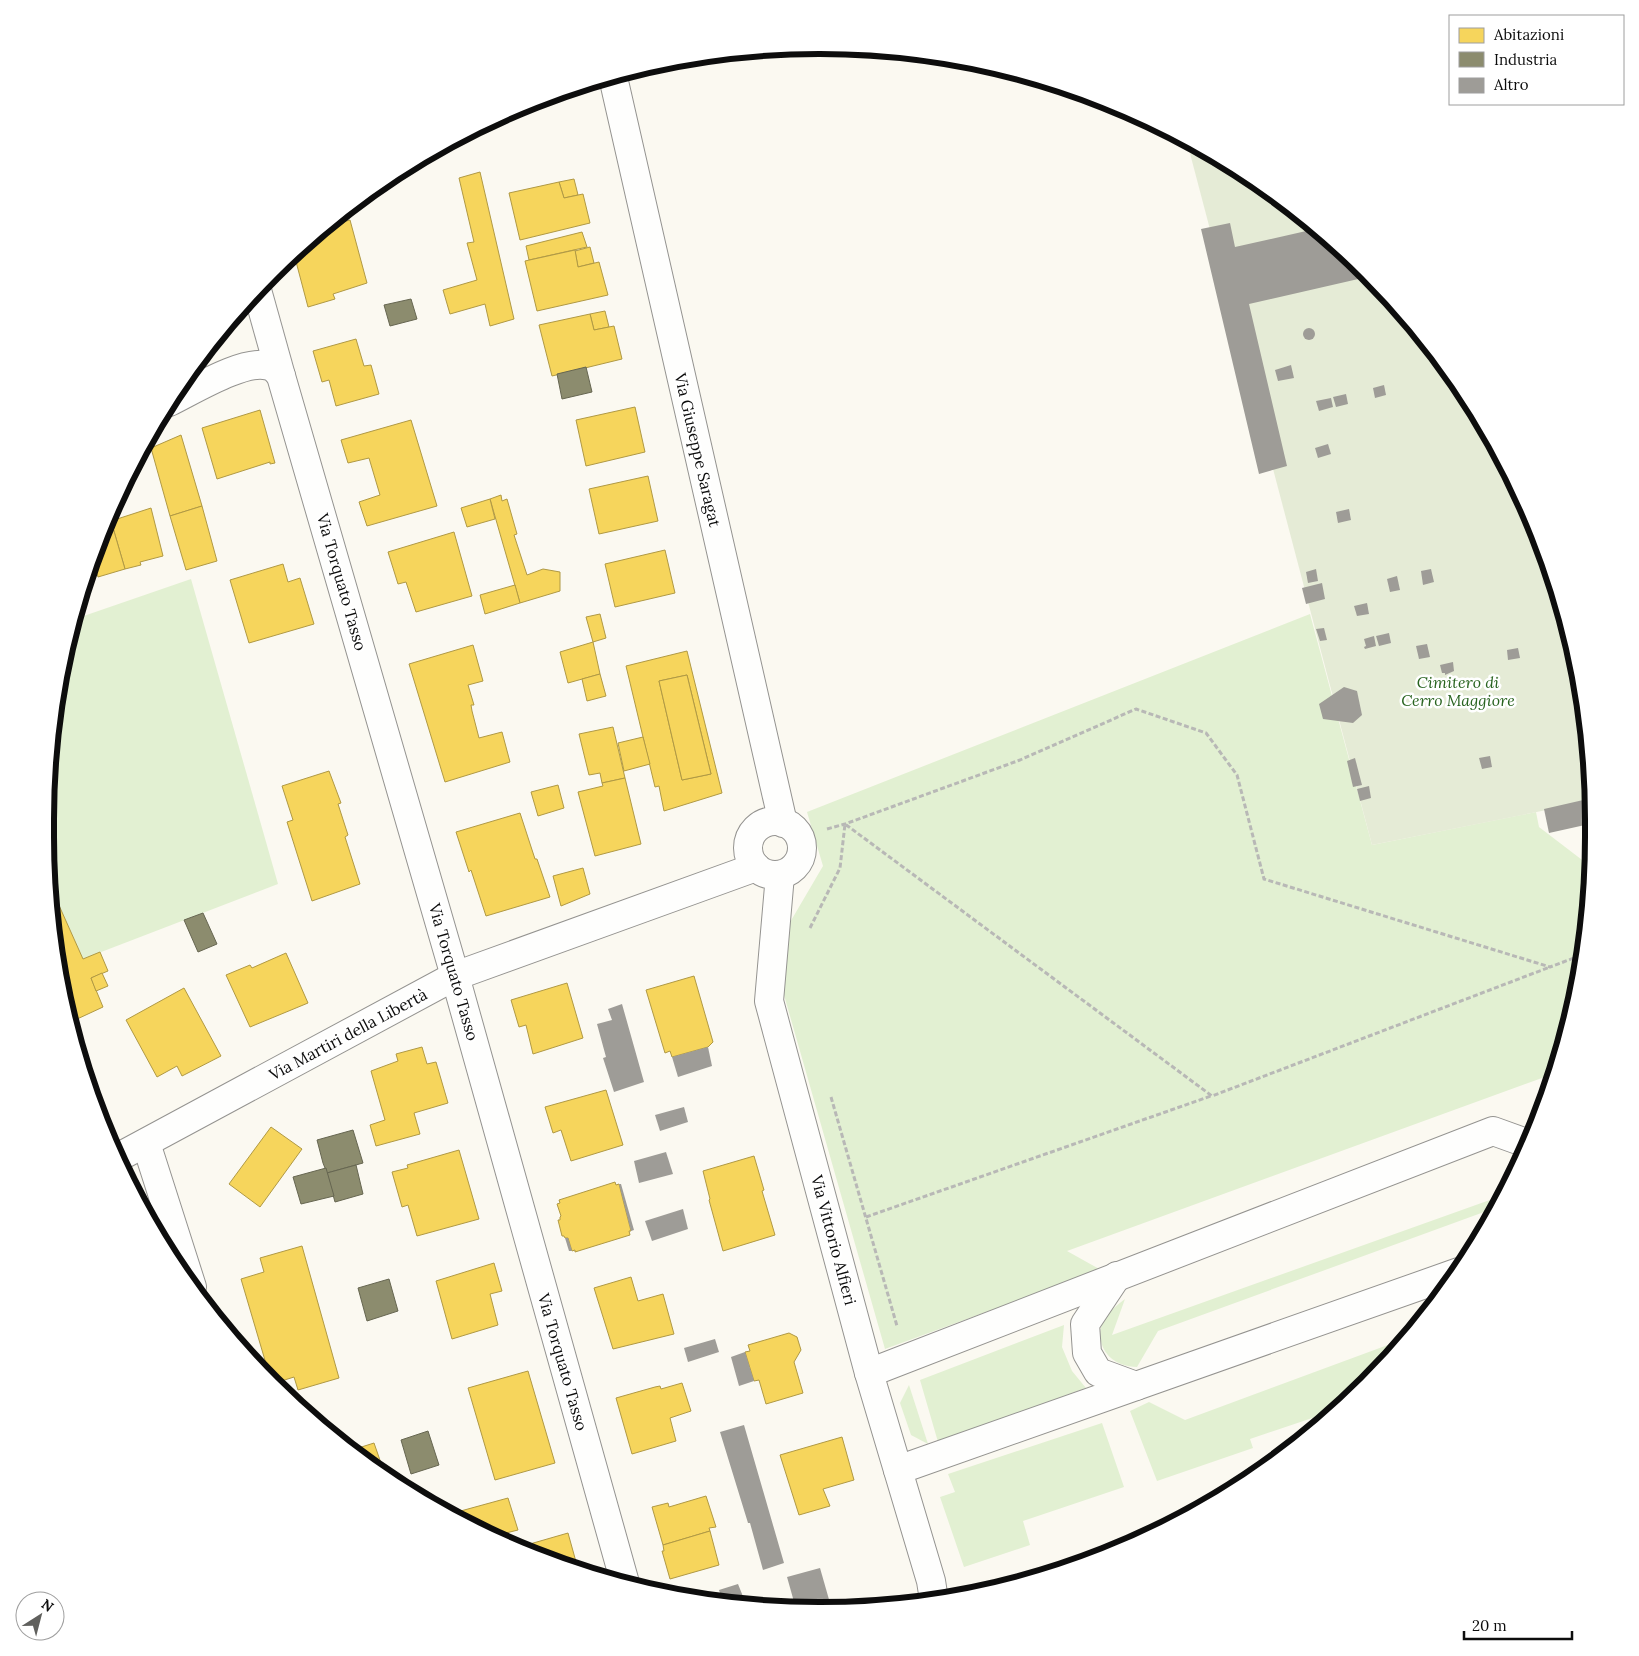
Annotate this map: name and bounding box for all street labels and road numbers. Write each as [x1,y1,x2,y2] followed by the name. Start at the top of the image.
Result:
[670,370,726,530] street label: Via Giuseppe Saragat
[313,510,371,653] street label: Via Torquato Tasso
[425,900,483,1043] street label: Via Torquato Tasso
[265,984,430,1085] street label: Via Martiri della Libertà
[807,1172,861,1307] street label: Via Vittorio Alfieri
[534,1290,592,1433] street label: Via Torquato Tasso

